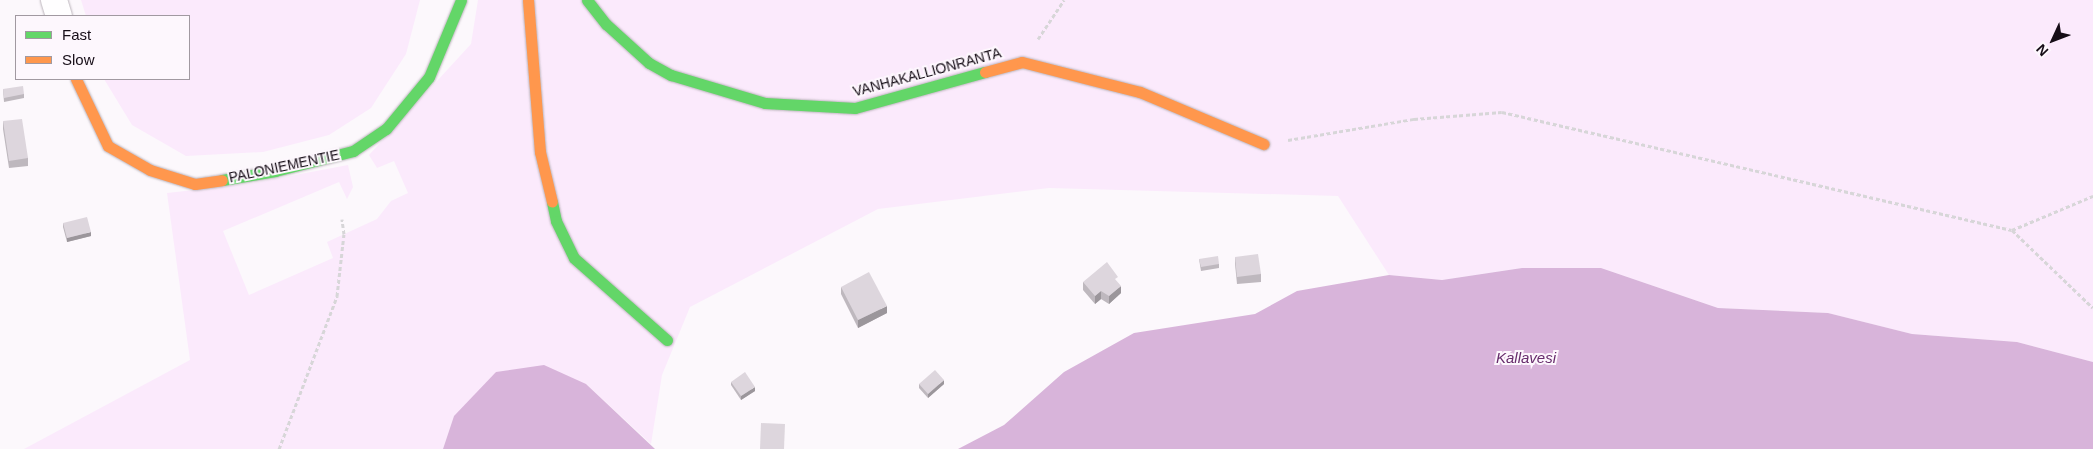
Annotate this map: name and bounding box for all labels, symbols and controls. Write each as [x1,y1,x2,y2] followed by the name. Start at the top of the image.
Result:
[15,15,190,80] legend
[2028,15,2078,65] north arrow
[62,26,91,43] text: Fast
[2033,41,2051,59] text: N
[851,44,1003,100] street label: VANHAKALLIONRANTA
[62,51,95,68] text: Slow
[227,146,341,186] street label: PALONIEMENTIE
[1496,349,1556,367] water label: Kallavesi

